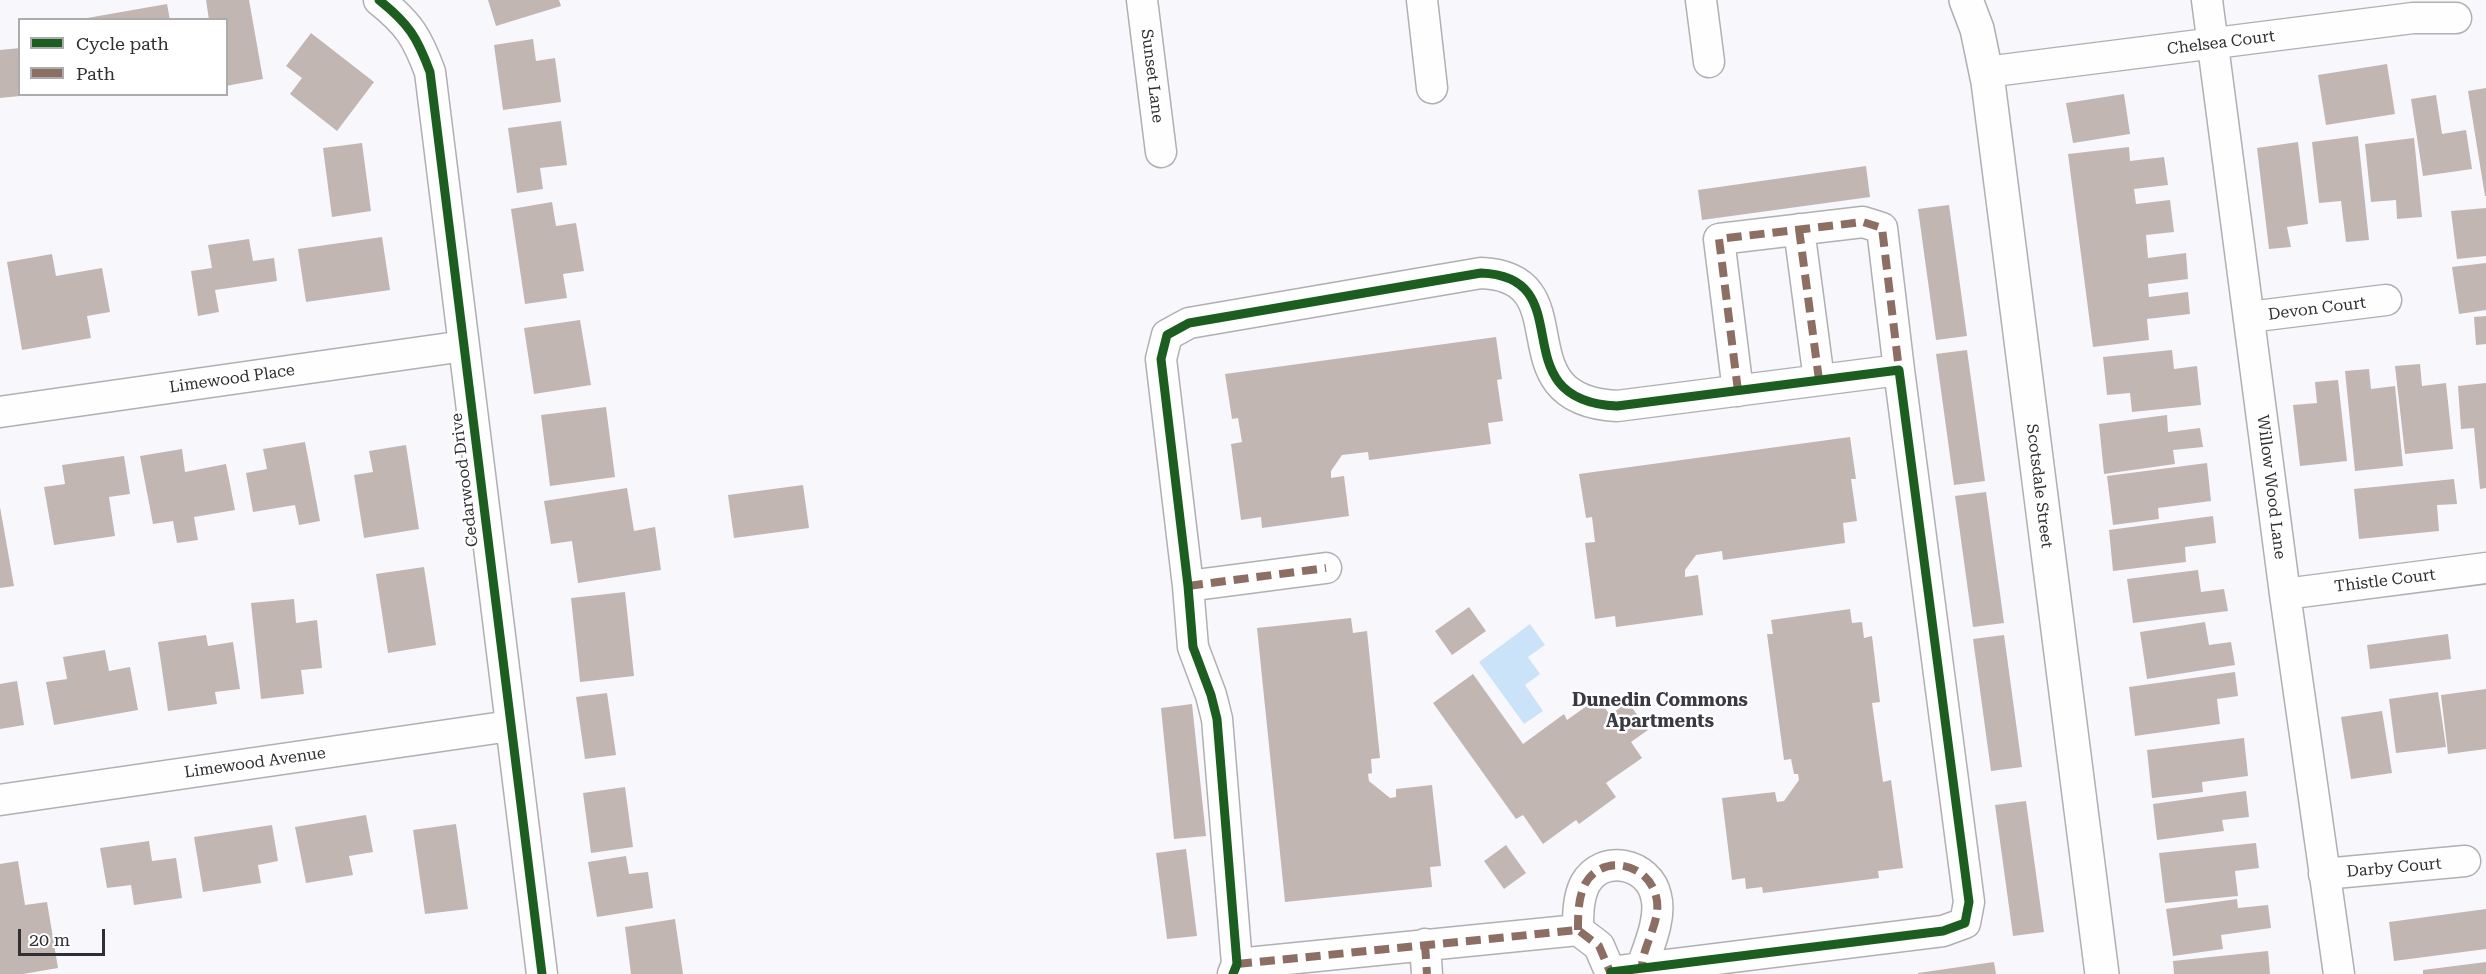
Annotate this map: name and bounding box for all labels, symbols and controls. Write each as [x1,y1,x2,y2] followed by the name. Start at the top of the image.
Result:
[18,18,228,96] legend
[2166,27,2276,59] street label: Chelsea Court
[1137,28,1167,124] street label: Sunset Lane
[76,33,169,54] text: Cycle path
[76,63,115,84] text: Path
[2267,293,2367,325] street label: Devon Court
[168,361,296,397] street label: Limewood Place
[447,412,483,548] street label: Cedarwood Drive
[2253,414,2289,560] street label: Willow Wood Lane
[2022,423,2056,549] street label: Scotsdale Street
[2333,565,2437,597] street label: Thistle Court
[1572,690,1748,732] district label: Dunedin Commons Apartments
[183,744,327,782] street label: Limewood Avenue
[2346,854,2442,882] street label: Darby Court
[21,917,108,955] scale bar
[29,929,70,950] text: 20 m

